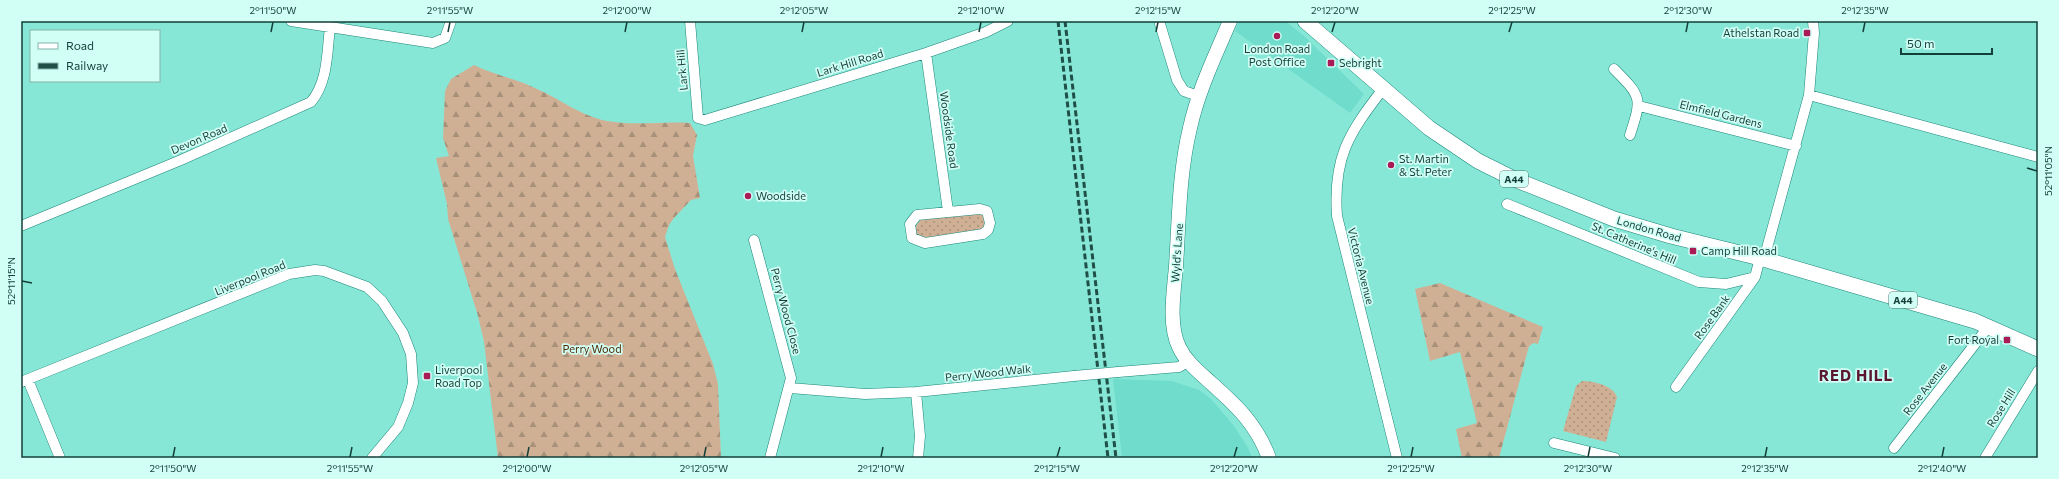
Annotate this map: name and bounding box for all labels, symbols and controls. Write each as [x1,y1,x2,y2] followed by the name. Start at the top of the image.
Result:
[249,4,297,16] text: 2°11'50"W
[427,4,473,16] text: 2°11'55"W
[602,4,652,16] text: 2°12'00"W
[780,4,828,16] text: 2°12'05"W
[958,4,1004,16] text: 2°12'10"W
[1135,4,1181,16] text: 2°12'15"W
[1311,4,1359,16] text: 2°12'20"W
[1488,4,1536,16] text: 2°12'25"W
[1664,4,1712,16] text: 2°12'30"W
[1841,4,1889,16] text: 2°12'35"W
[1723,26,1799,39] place label: Athelstan Road
[1802,28,1812,38] marker: Athelstan Road
[30,30,160,82] legend
[1901,30,1992,56] scale bar
[1272,31,1282,41] marker: London Road Post Office
[1907,36,1935,50] text: 50 m
[66,38,94,52] text: Road
[1244,42,1310,68] place label: London Road Post Office
[815,46,885,79] street label: Lark Hill Road
[673,49,690,91] street label: Lark Hill
[1339,56,1382,69] place label: Sebright
[66,58,108,72] text: Railway
[1326,58,1336,68] marker: Sebright
[938,91,961,169] street label: Woodside Road
[1678,97,1764,130] street label: Elmfield Gardens
[169,121,229,156] street label: Devon Road
[2042,146,2054,196] text: 52°11'05"N
[1399,152,1452,178] place label: St. Martin & St. Peter
[1386,160,1396,170] marker: St. Martin & St. Peter
[1500,171,1528,187] road number: A44
[756,189,806,202] place label: Woodside
[743,191,753,201] marker: Woodside
[1616,213,1683,244] street label: London Road
[1590,219,1679,266] street label: St. Catherine's Hill
[1168,223,1185,283] street label: Wyld's Lane
[1346,226,1377,306] street label: Victoria Avenue
[1701,244,1777,257] place label: Camp Hill Road
[1688,246,1698,256] marker: Camp Hill Road
[5,257,17,305] text: 52°11'15"N
[213,257,287,298] street label: Liverpool Road
[769,266,804,356] street label: Perry Wood Close
[1691,292,1732,341] street label: Rose Bank
[1889,292,1917,308] road number: A44
[1948,333,1999,346] place label: Fort Royal
[2002,335,2012,345] marker: Fort Royal
[562,342,622,355] park label: Perry Wood
[1900,360,1949,418] street label: Rose Avenue
[944,362,1032,383] street label: Perry Wood Walk
[435,363,482,389] place label: Liverpool Road Top
[1819,366,1893,384] district label: RED HILL
[422,371,432,381] marker: Liverpool Road Top
[1984,386,2017,429] street label: Rose Hill
[149,462,197,474] text: 2°11'50"W
[327,462,373,474] text: 2°11'55"W
[502,462,552,474] text: 2°12'00"W
[680,462,728,474] text: 2°12'05"W
[858,462,904,474] text: 2°12'10"W
[1034,462,1080,474] text: 2°12'15"W
[1210,462,1258,474] text: 2°12'20"W
[1387,462,1435,474] text: 2°12'25"W
[1564,462,1612,474] text: 2°12'30"W
[1741,462,1789,474] text: 2°12'35"W
[1918,462,1966,474] text: 2°12'40"W

